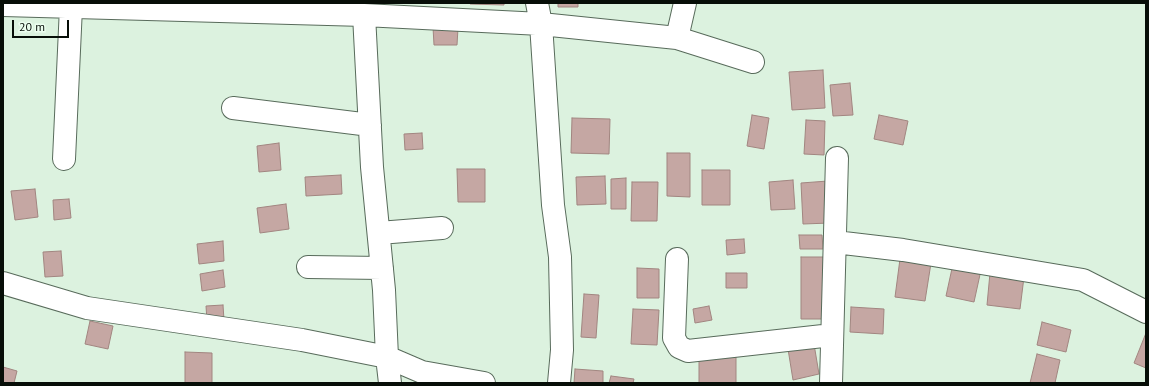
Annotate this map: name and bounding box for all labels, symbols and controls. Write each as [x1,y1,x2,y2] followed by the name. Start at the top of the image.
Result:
[14,12,71,38] scale bar
[19,19,45,34] text: 20 m

